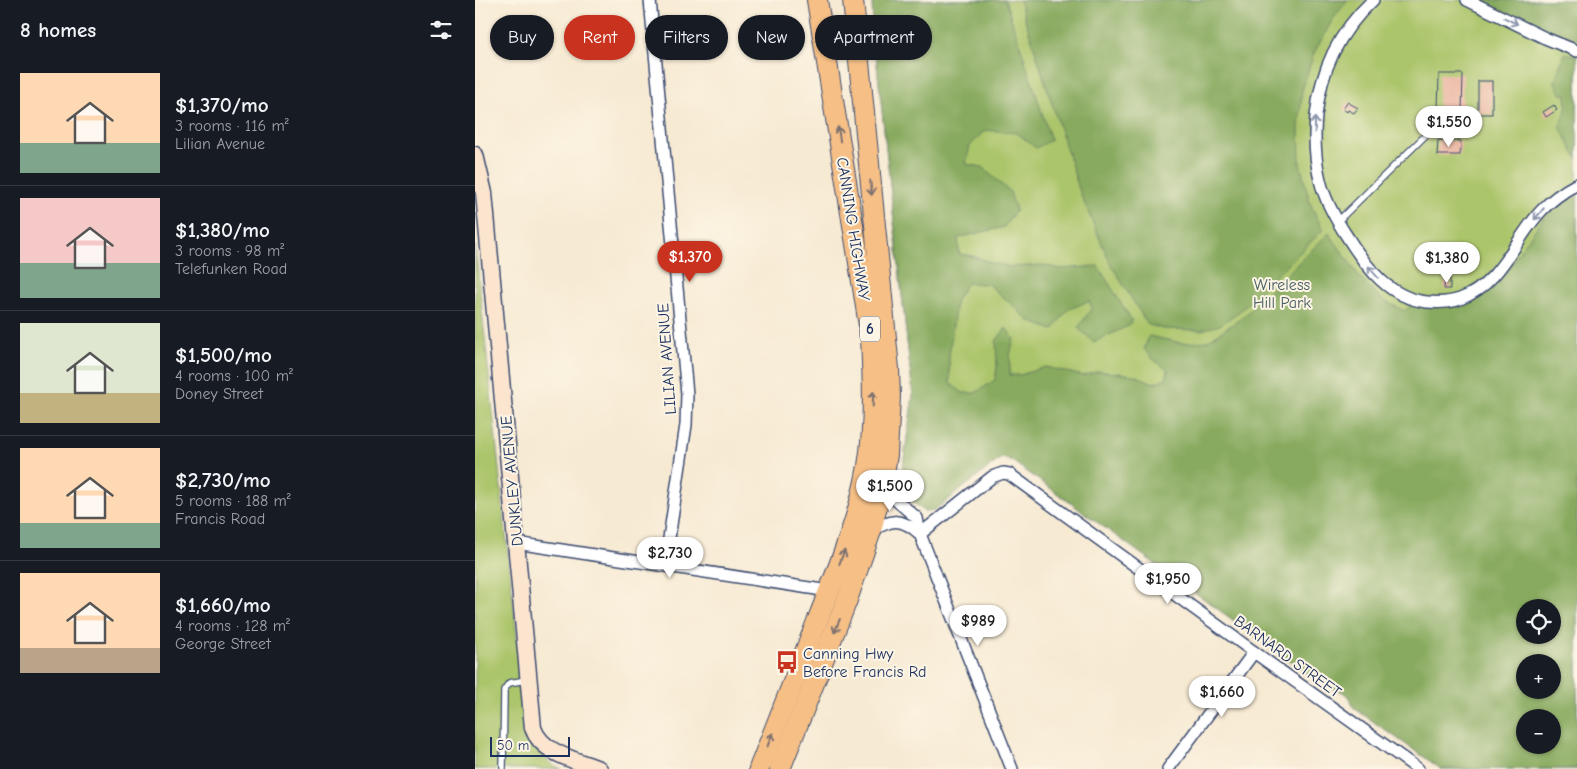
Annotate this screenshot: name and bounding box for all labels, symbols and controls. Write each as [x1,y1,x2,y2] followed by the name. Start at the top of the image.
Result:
[490,15,554,60] chip: Buy
[564,15,635,60] chip: Rent
[645,15,728,60] chip: Filters
[738,15,805,60] chip: New
[815,15,932,60] chip: Apartment
[427,16,455,44] icon: filters
[1503,17,1518,26] one-way arrow
[20,18,96,42] text: 8 homes
[60,93,120,153] icon: home
[175,93,269,117] text: $1,370/mo
[1408,106,1490,148] pin: $1,550
[1426,113,1472,131] text: $1,550
[175,117,289,135] text: 3 rooms · 116 m²
[1311,117,1320,133] one-way arrow
[833,126,843,142] one-way arrow
[175,135,265,153] text: Lilian Avenue
[833,156,873,303] street label: CANNING HIGHWAY
[866,180,876,196] one-way arrow
[1534,208,1545,221] one-way arrow
[60,218,120,278] icon: home
[175,218,270,242] text: $1,380/mo
[649,240,731,283] pin: $1,370
[175,242,284,260] text: 3 rooms · 98 m²
[1406,242,1488,284] pin: $1,380
[668,248,712,266] text: $1,370
[1425,249,1469,267] text: $1,380
[175,260,287,278] text: Telefunken Road
[1367,266,1379,279] one-way arrow
[1253,276,1311,312] park label: Wireless Hill Park
[654,302,680,415] street label: LILIAN AVENUE
[860,316,880,342] road number: 6
[60,343,120,403] icon: home
[175,343,272,367] text: $1,500/mo
[175,367,293,385] text: 4 rooms · 100 m²
[175,385,263,403] text: Doney Street
[868,391,878,407] one-way arrow
[497,414,527,547] street label: DUNKLEY AVENUE
[60,468,120,528] icon: home
[175,468,271,492] text: $2,730/mo
[849,470,931,512] pin: $1,500
[867,477,913,495] text: $1,500
[175,492,291,510] text: 5 rooms · 188 m²
[175,510,265,528] text: Francis Road
[629,536,711,579] pin: $2,730
[648,544,692,562] text: $2,730
[838,550,847,565] one-way arrow
[1127,562,1209,605] pin: $1,950
[1146,570,1191,588] text: $1,950
[60,593,120,653] icon: home
[175,593,271,617] text: $1,660/mo
[1516,599,1561,754] map controls
[1516,599,1561,644] button: locate
[948,604,1008,647] pin: $989
[961,612,995,630] text: $989
[1230,612,1345,702] street label: BARNARD STREET
[175,617,290,635] text: 4 rooms · 128 m²
[832,618,841,633] one-way arrow
[175,635,271,653] text: George Street
[803,645,927,681] place label: Canning Hwy Before Francis Rd
[774,649,800,675] bus stop icon: Canning Hwy Before Francis Rd
[1516,654,1561,699] button: +
[1181,676,1263,718] pin: $1,660
[1200,683,1244,701] text: $1,660
[1516,709,1561,754] button: −
[766,733,776,748] one-way arrow
[490,734,570,757] scale bar
[497,737,529,754] text: 50 m

